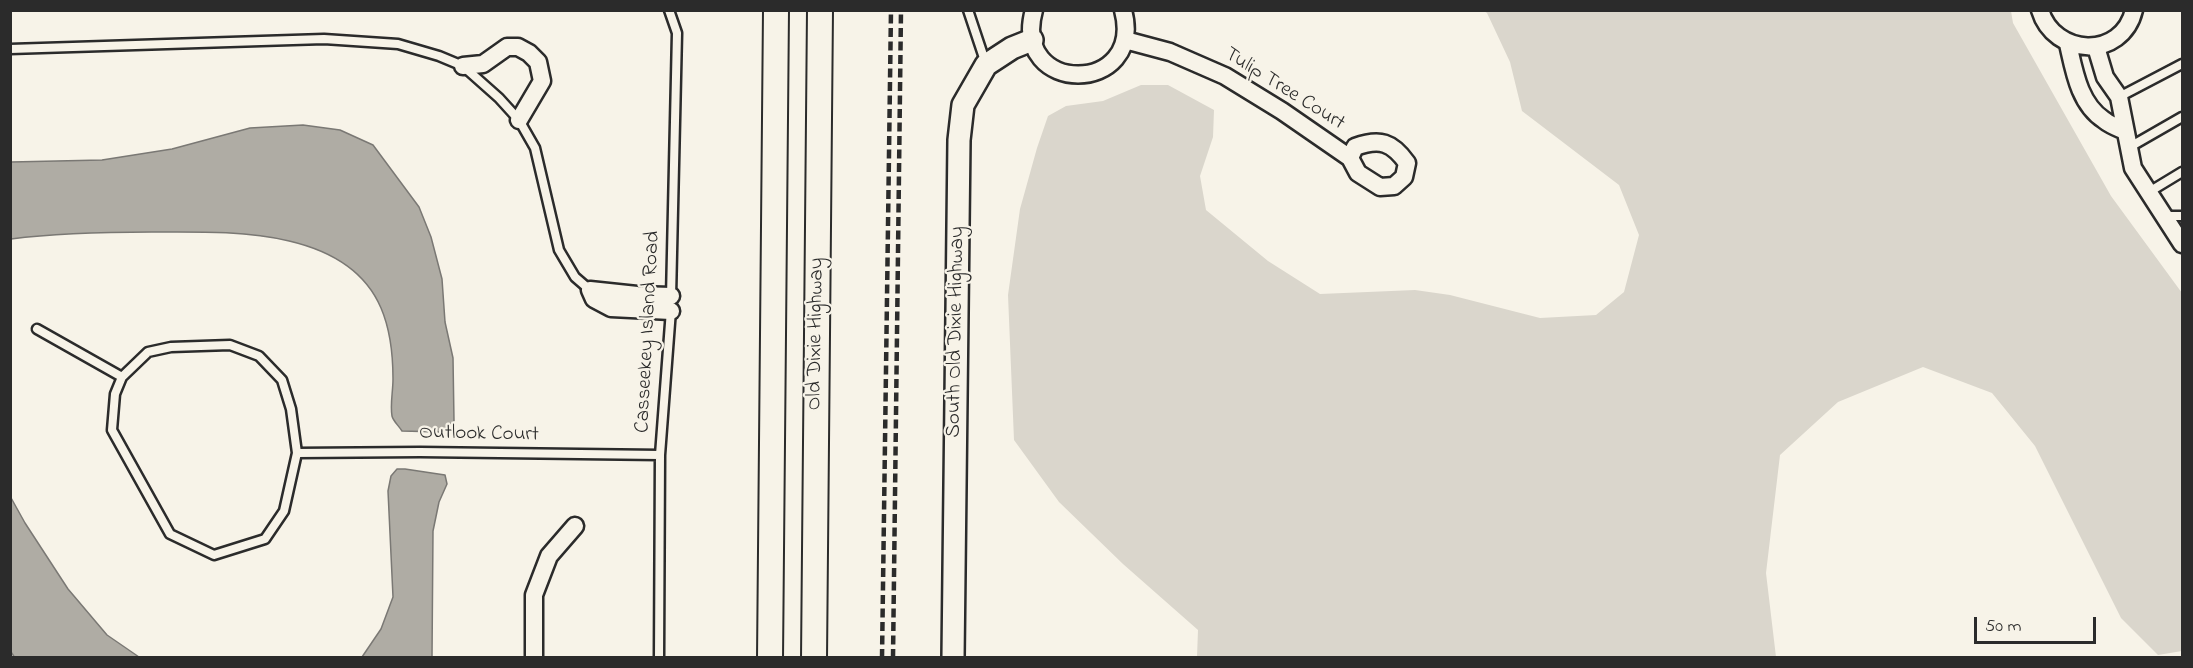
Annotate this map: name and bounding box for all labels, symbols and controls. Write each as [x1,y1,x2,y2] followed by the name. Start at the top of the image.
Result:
[1219,43,1349,137] street label: Tulip Tree Court
[943,226,971,438] street label: South Old Dixie Highway
[631,230,667,434] street label: Casseekey Island Road
[803,257,831,411] street label: Old Dixie Highway
[419,421,539,449] street label: Outlook Court
[1977,605,2098,643] scale bar
[1985,614,2022,640] text: 50 m

